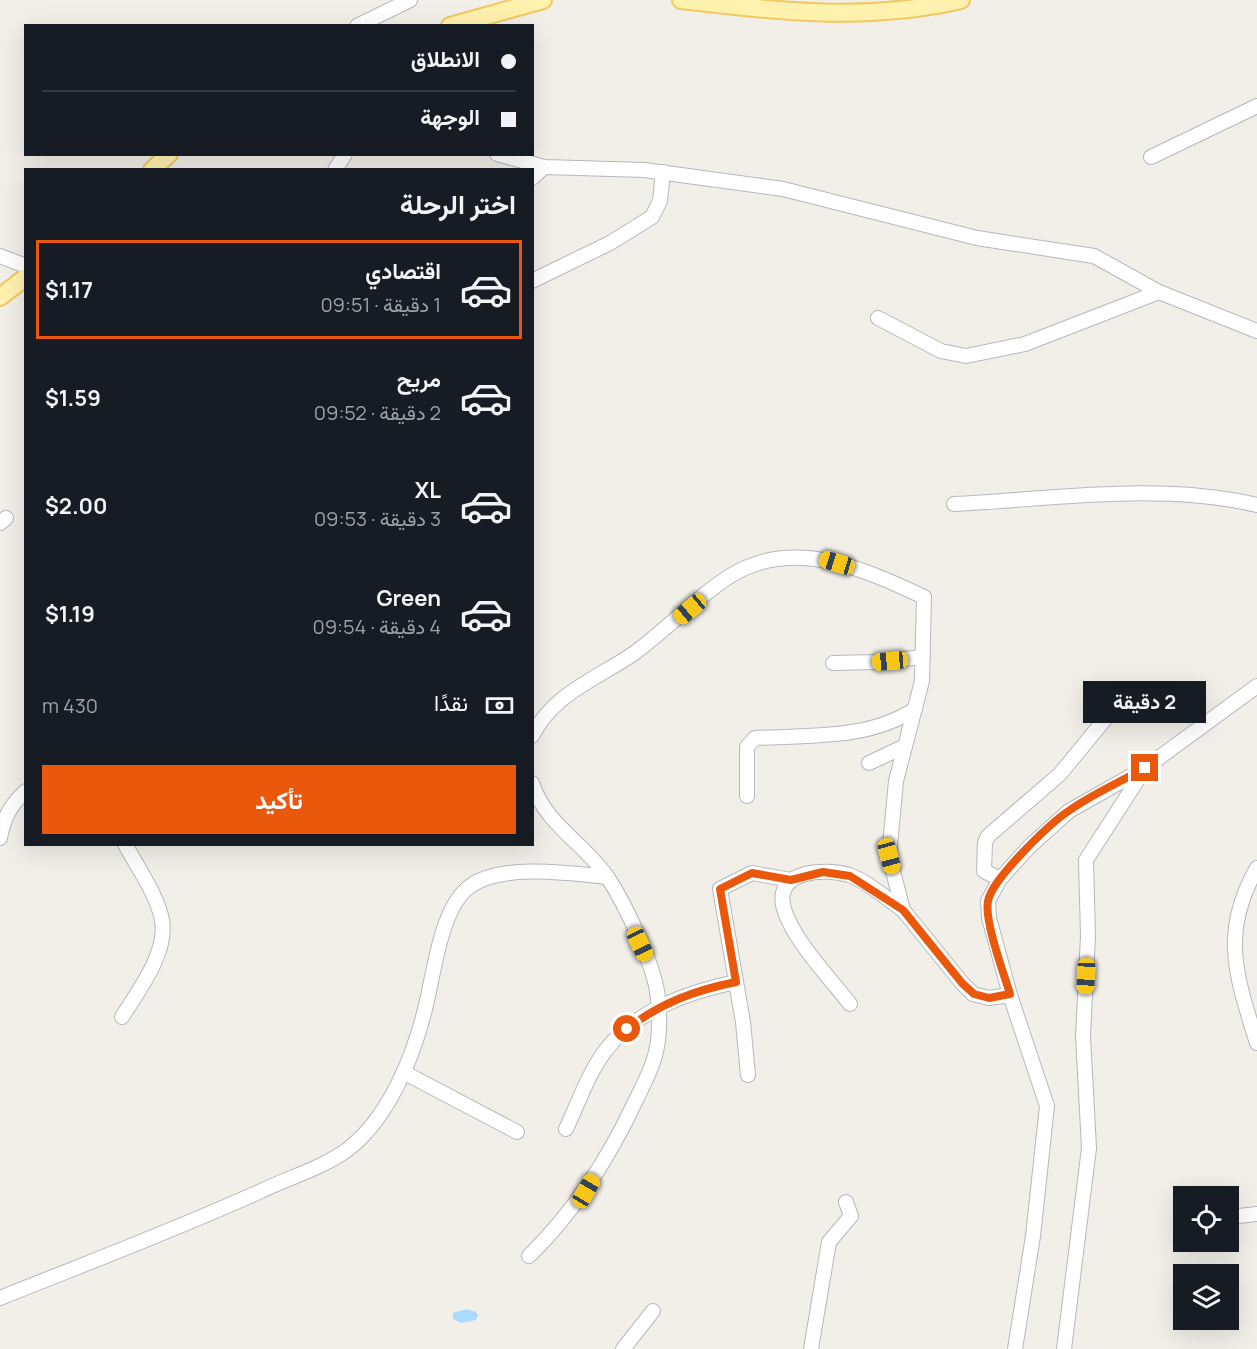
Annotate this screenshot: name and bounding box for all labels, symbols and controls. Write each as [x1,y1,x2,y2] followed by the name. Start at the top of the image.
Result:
[411,44,480,74] text: الانطلاق
[420,102,480,132] text: الوجهة
[400,185,516,222] text: اختر الرحلة
[365,256,441,286] text: اقتصادي
[459,263,513,317] icon: car
[45,275,93,305] text: $1.17
[320,291,441,318] text: 1 دقيقة · 09:51
[397,364,441,394] text: مريح
[459,371,513,425] icon: car
[45,383,101,413] text: $1.59
[314,399,441,426] text: 2 دقيقة · 09:52
[415,475,441,505] text: XL
[459,479,513,533] icon: car
[45,491,108,521] text: $2.00
[314,505,441,532] text: 3 دقيقة · 09:53
[817,549,857,577] car
[376,583,441,613] text: Green
[459,587,513,641] icon: car
[670,591,710,627] car
[45,599,95,629] text: $1.19
[312,613,441,640] text: 4 دقيقة · 09:54
[871,650,909,672] car
[1084,681,1206,723] callout: 2 دقيقة
[434,688,468,718] text: نقدًا
[1113,688,1176,715] text: 2 دقيقة
[483,689,516,722] icon: cash
[42,692,98,719] text: 430 m
[1131,754,1158,781] route end
[42,765,516,834] button: تأكيد
[876,836,902,876] car
[624,924,656,964] car
[1076,958,1096,994] car
[613,1015,640,1042] route start
[569,1171,603,1211] car
[1173,1186,1239,1330] map controls
[1173,1186,1239,1252] button: locate
[1173,1264,1239,1330] button: layers

